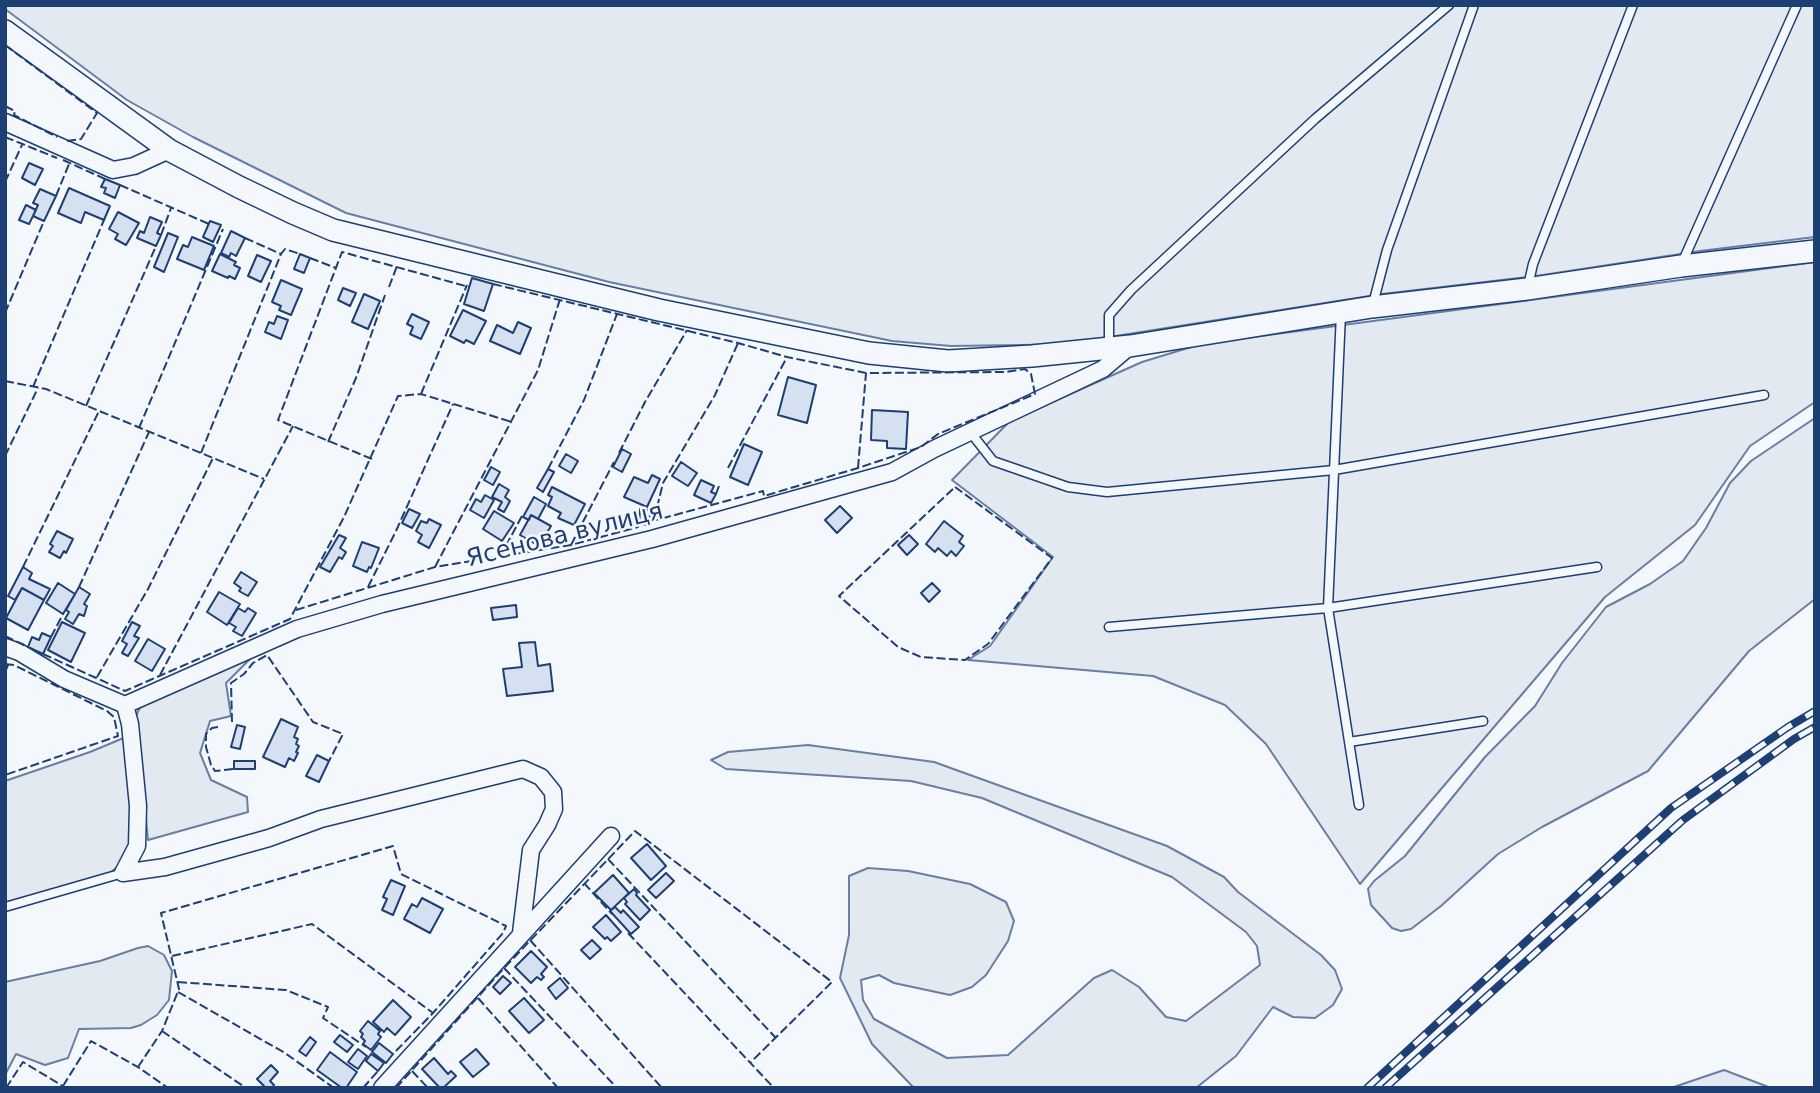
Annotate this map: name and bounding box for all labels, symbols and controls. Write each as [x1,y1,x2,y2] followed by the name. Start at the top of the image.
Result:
[464,498,666,574] street label: Ясенова вулиця

